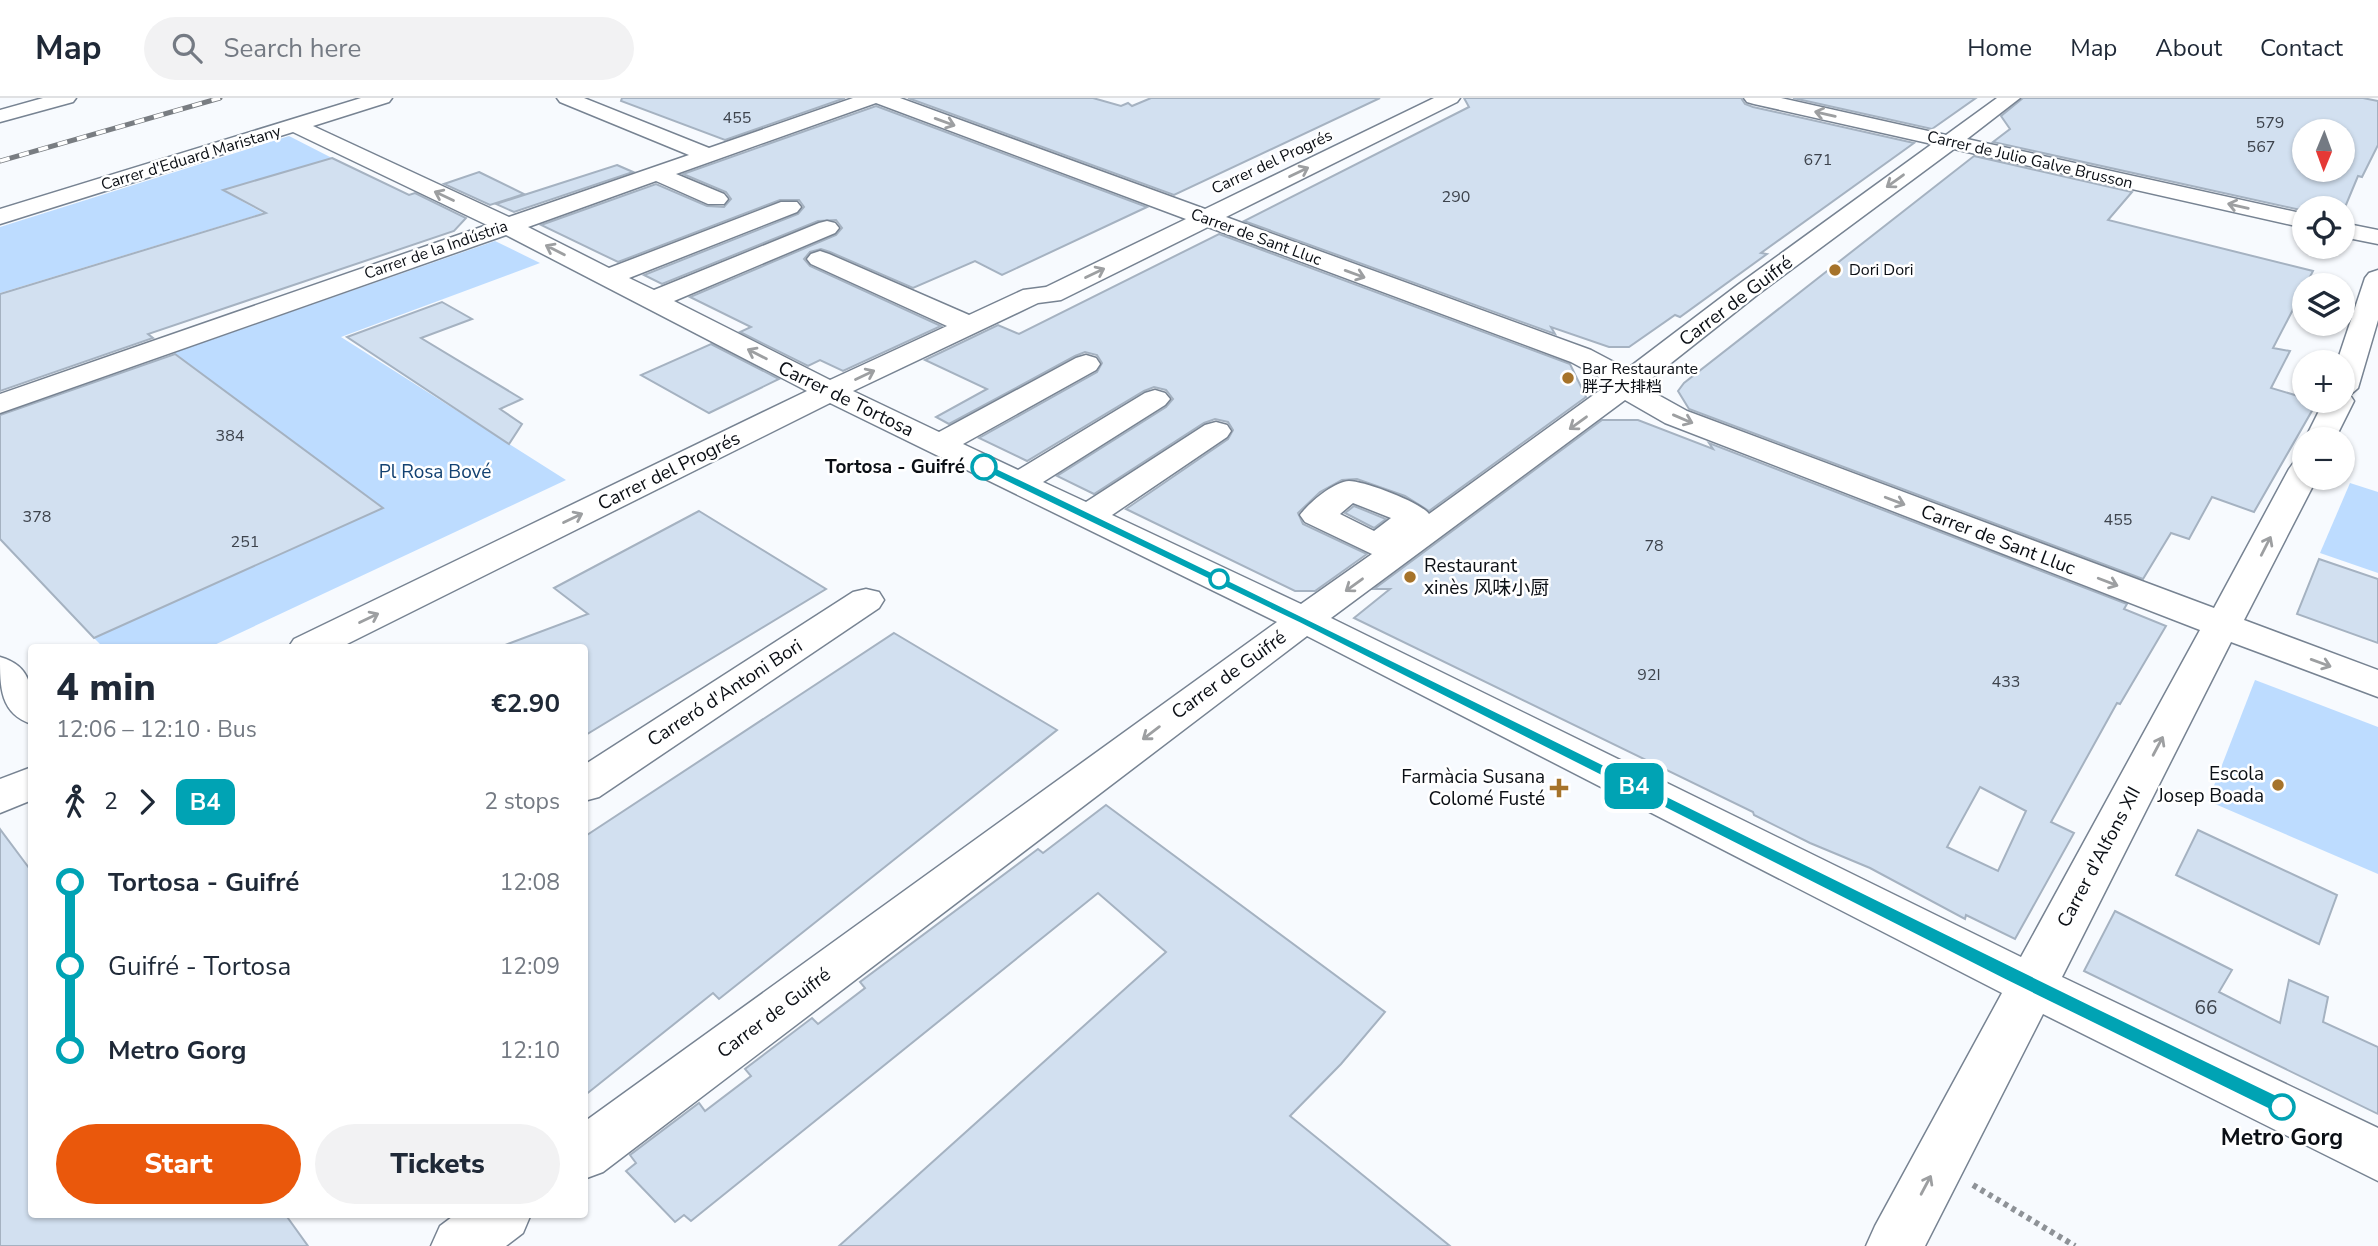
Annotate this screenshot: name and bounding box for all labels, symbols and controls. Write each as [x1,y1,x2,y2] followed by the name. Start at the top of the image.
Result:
[144,17,634,80] search box
[35,26,102,71] text: Map
[168,29,206,67] icon: search
[224,31,361,66] text: Search here
[1967,32,2032,64] text: Home
[2070,32,2117,64] text: Map
[2155,32,2222,64] text: About
[2260,32,2343,64] text: Contact
[1814,106,1837,120] one-way arrow
[723,107,751,129] house number: 455
[2256,112,2284,134] house number: 579
[934,117,956,129] one-way arrow
[2292,119,2356,182] north arrow
[2292,119,2355,490] map controls
[98,120,284,196] street label: Carrer d'Eduard Maristany
[1208,124,1336,200] street label: Carrer del Progrés
[1925,126,2135,194] street label: Carrer de Julio Galve Brusson
[2247,136,2275,158] house number: 567
[1804,149,1832,171] house number: 671
[1288,165,1309,179] one-way arrow
[1886,174,1905,188] one-way arrow
[1442,186,1470,208] house number: 290
[434,188,455,202] one-way arrow
[2292,196,2355,259] button: locate
[2227,199,2250,213] one-way arrow
[1188,203,1325,271] street label: Carrer de Sant Lluc
[361,215,511,285] street label: Carrer de la Indústria
[545,242,566,256] one-way arrow
[1674,250,1798,352] street label: Carrer de Guifré
[1849,259,1914,281] place label: Dori Dori
[1827,262,1843,278] marker: Dori Dori
[1084,266,1105,280] one-way arrow
[1343,268,1365,281] one-way arrow
[2292,273,2355,336] button: layers
[747,347,768,361] one-way arrow
[2292,350,2355,413] button: +
[774,355,918,443] street label: Carrer de Tortosa
[1582,358,1698,398] place label: Bar Restaurante 胖子大排档
[854,368,876,381] one-way arrow
[1560,370,1576,386] marker: Bar Restaurante 胖子大排档
[1672,413,1693,426] one-way arrow
[1569,415,1588,430] one-way arrow
[216,425,245,447] house number: 384
[593,425,745,517] street label: Carrer del Progrés
[2292,427,2355,490] button: −
[825,454,965,480] place label: Tortosa - Guifré
[971,454,997,480] marker: Tortosa - Guifré
[379,459,491,485] park label: Pl Rosa Bové
[1884,495,1906,508] one-way arrow
[1917,499,2079,581] street label: Carrer de Sant Lluc
[23,506,51,528] house number: 378
[2104,509,2132,531] house number: 455
[562,510,583,524] one-way arrow
[231,531,259,553] house number: 251
[1644,535,1664,557] house number: 78
[2259,536,2273,557] one-way arrow
[1424,553,1549,601] place label: Restaurant xinès 风味小厨
[1209,569,1229,589] unlabelled marker
[1402,569,1418,585] marker: Restaurant xinès 风味小厨
[2096,577,2118,589] one-way arrow
[1345,578,1364,592] one-way arrow
[358,610,379,624] one-way arrow
[1166,625,1292,725] street label: Carrer de Guifré
[642,633,808,753] street label: Carreró d'Antoni Bori
[2309,658,2331,670] one-way arrow
[56,662,156,713] text: 4 min
[1637,664,1661,686] house number: 92I
[1992,671,2020,693] house number: 433
[491,686,560,721] text: €2.90
[56,714,257,745] text: 12:06 – 12:10 · Bus
[1142,726,1161,741] one-way arrow
[2151,736,2165,756] one-way arrow
[2156,761,2264,809] place label: Escola Josep Boada
[1602,763,1666,809] line badge: B4
[1401,764,1545,812] place label: Farmàcia Susana Colomé Fusté
[1619,770,1649,802] text: B4
[2270,777,2286,793] marker: Escola Josep Boada
[1551,780,1567,796] marker: Farmàcia Susana Colomé Fusté
[2051,782,2147,932] street label: Carrer d'Alfons XII
[56,783,94,821] icon: walk
[128,783,166,821] icon: forward
[104,786,118,817] text: 2
[190,786,221,818] text: B4
[484,786,560,817] text: 2 stops
[108,865,299,900] text: Tortosa - Guifré
[500,867,560,898] text: 12:08
[108,949,291,984] text: Guifré - Tortosa
[500,951,560,982] text: 12:09
[712,962,836,1064] street label: Carrer de Guifré
[2195,995,2217,1021] house number: 66
[108,1033,246,1068] text: Metro Gorg
[500,1035,560,1066] text: 12:10
[2269,1094,2295,1120] marker: Metro Gorg
[2221,1122,2343,1153] place label: Metro Gorg
[56,1124,301,1204] button: Start
[315,1124,560,1204] button: Tickets
[1920,1176,1934,1196] one-way arrow

